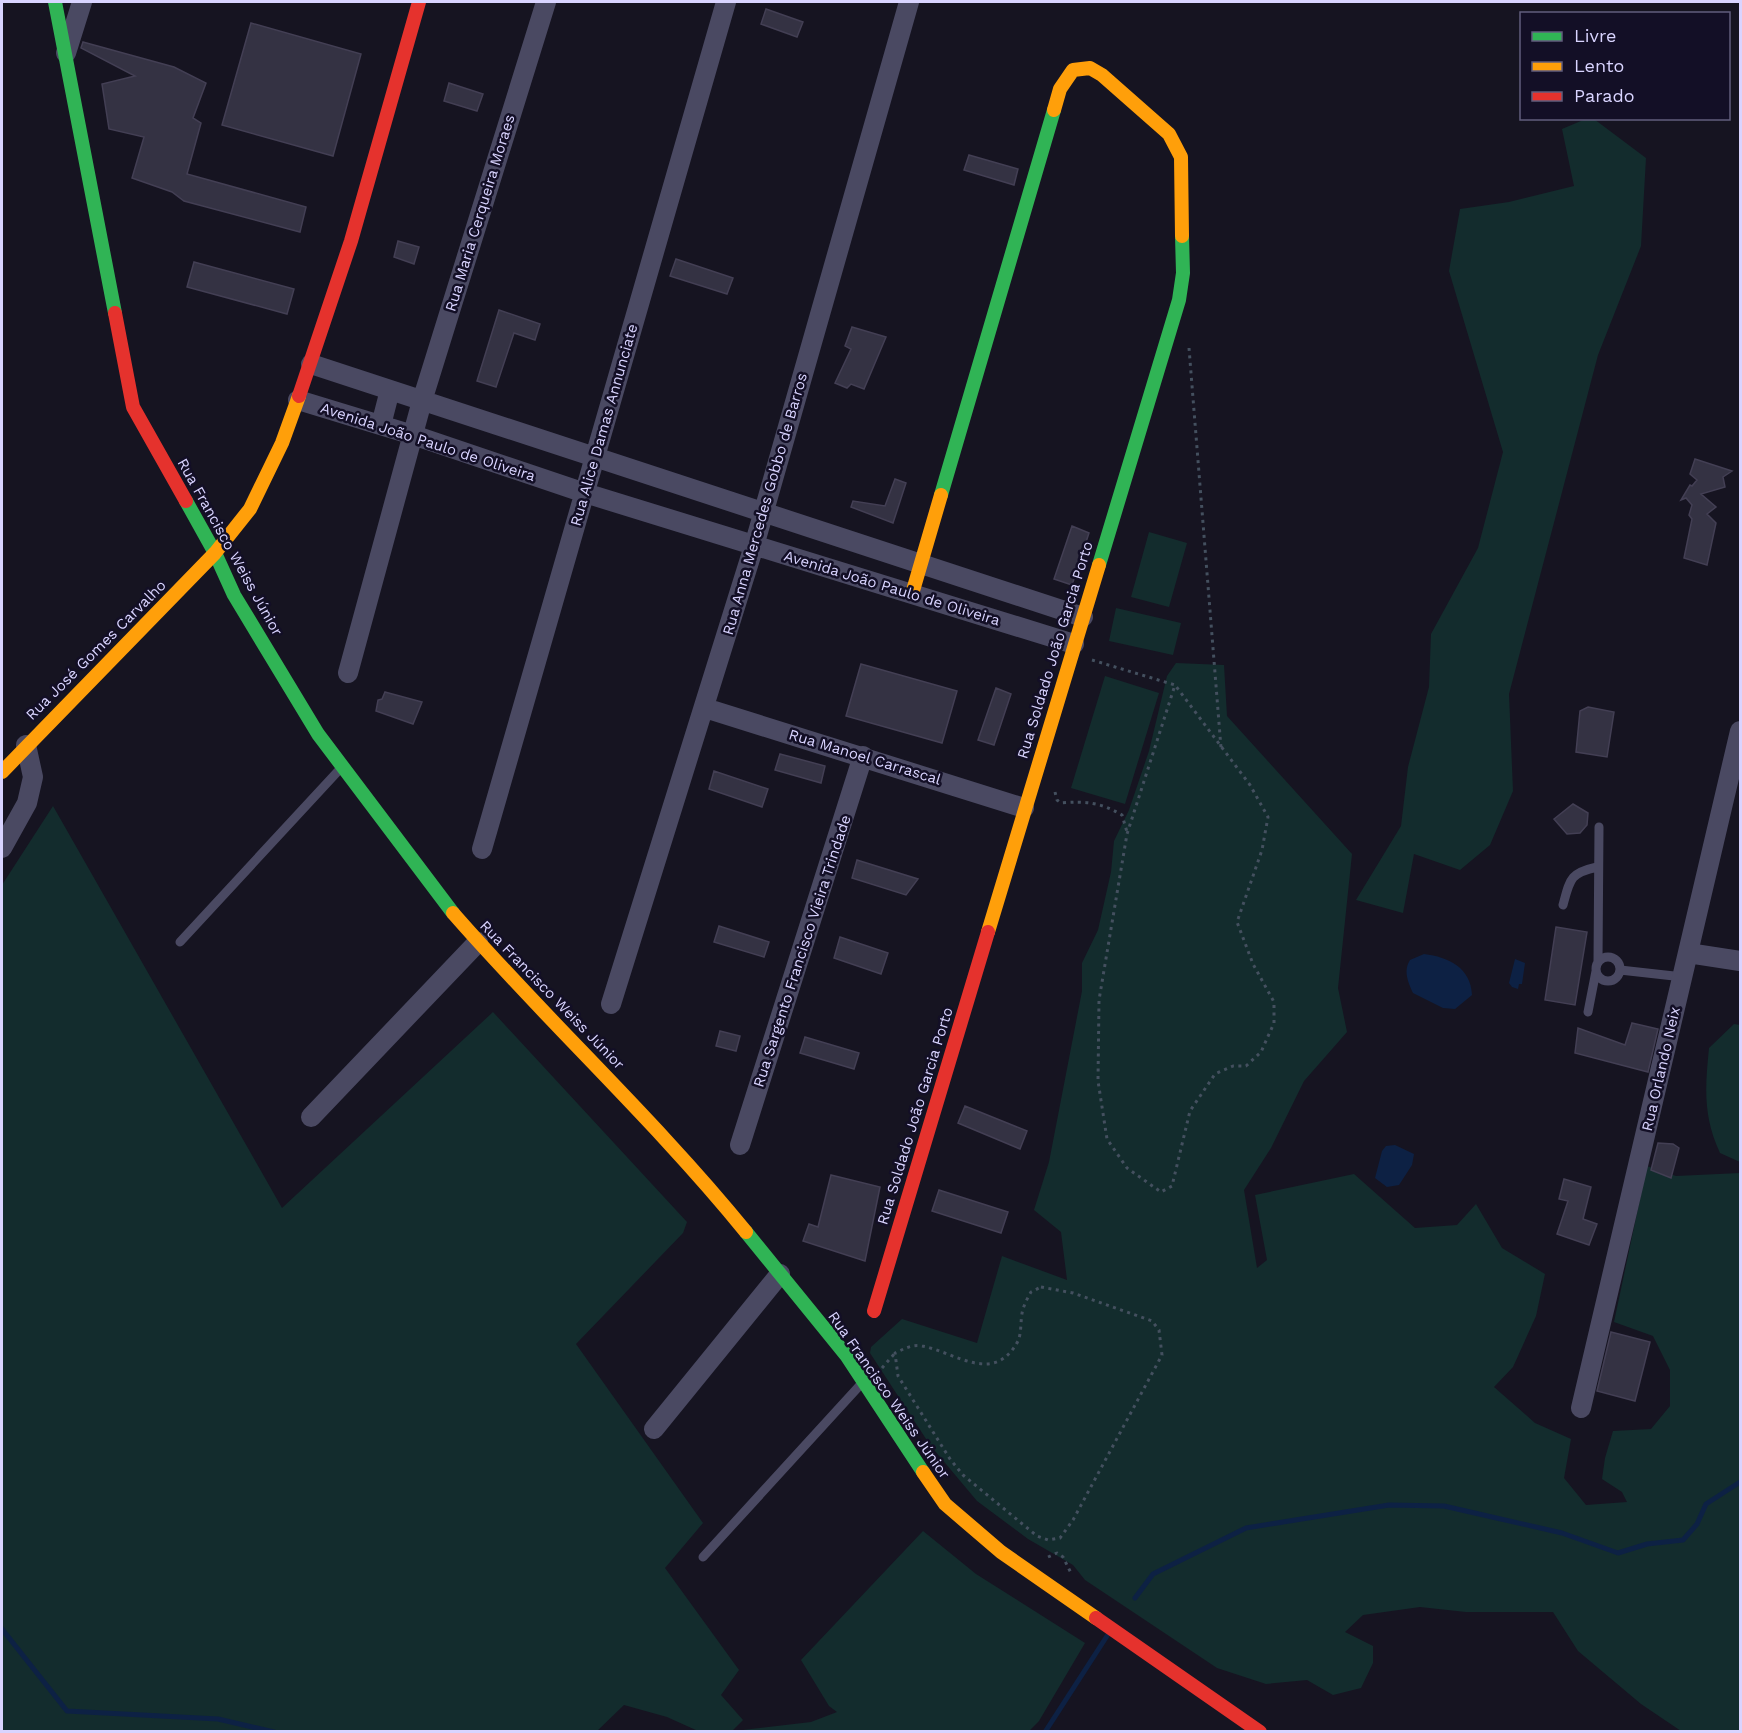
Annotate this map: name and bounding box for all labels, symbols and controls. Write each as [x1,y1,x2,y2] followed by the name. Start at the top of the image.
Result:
[1520,12,1730,120] legend
[1574,25,1616,46] text: Livre
[1574,55,1624,76] text: Lento
[1574,85,1635,106] text: Parado
[441,112,519,314] street label: Rua Maria Cerqueira Moraes
[566,322,642,528] street label: Rua Alice Damas Annunciate
[719,371,811,637] street label: Rua Anna Mercedes Gobbo de Barros
[318,399,538,485] street label: Avenida João Paulo de Oliveira
[174,455,286,639] street label: Rua Francisco Weiss Júnior
[1013,539,1097,761] street label: Rua Soldado João Garcia Porto
[782,547,1003,630] street label: Avenida João Paulo de Oliveira
[22,576,170,724] street label: Rua José Gomes Carvalho
[787,725,944,789] street label: Rua Manoel Carrascal
[749,813,855,1089] street label: Rua Sargento Francisco Vieira Trindade
[476,917,628,1073] street label: Rua Francisco Weiss Júnior
[873,1005,957,1227] street label: Rua Soldado João Garcia Porto
[1638,1005,1684,1133] street label: Rua Orlando Neix
[824,1308,954,1482] street label: Rua Francisco Weiss Júnior

